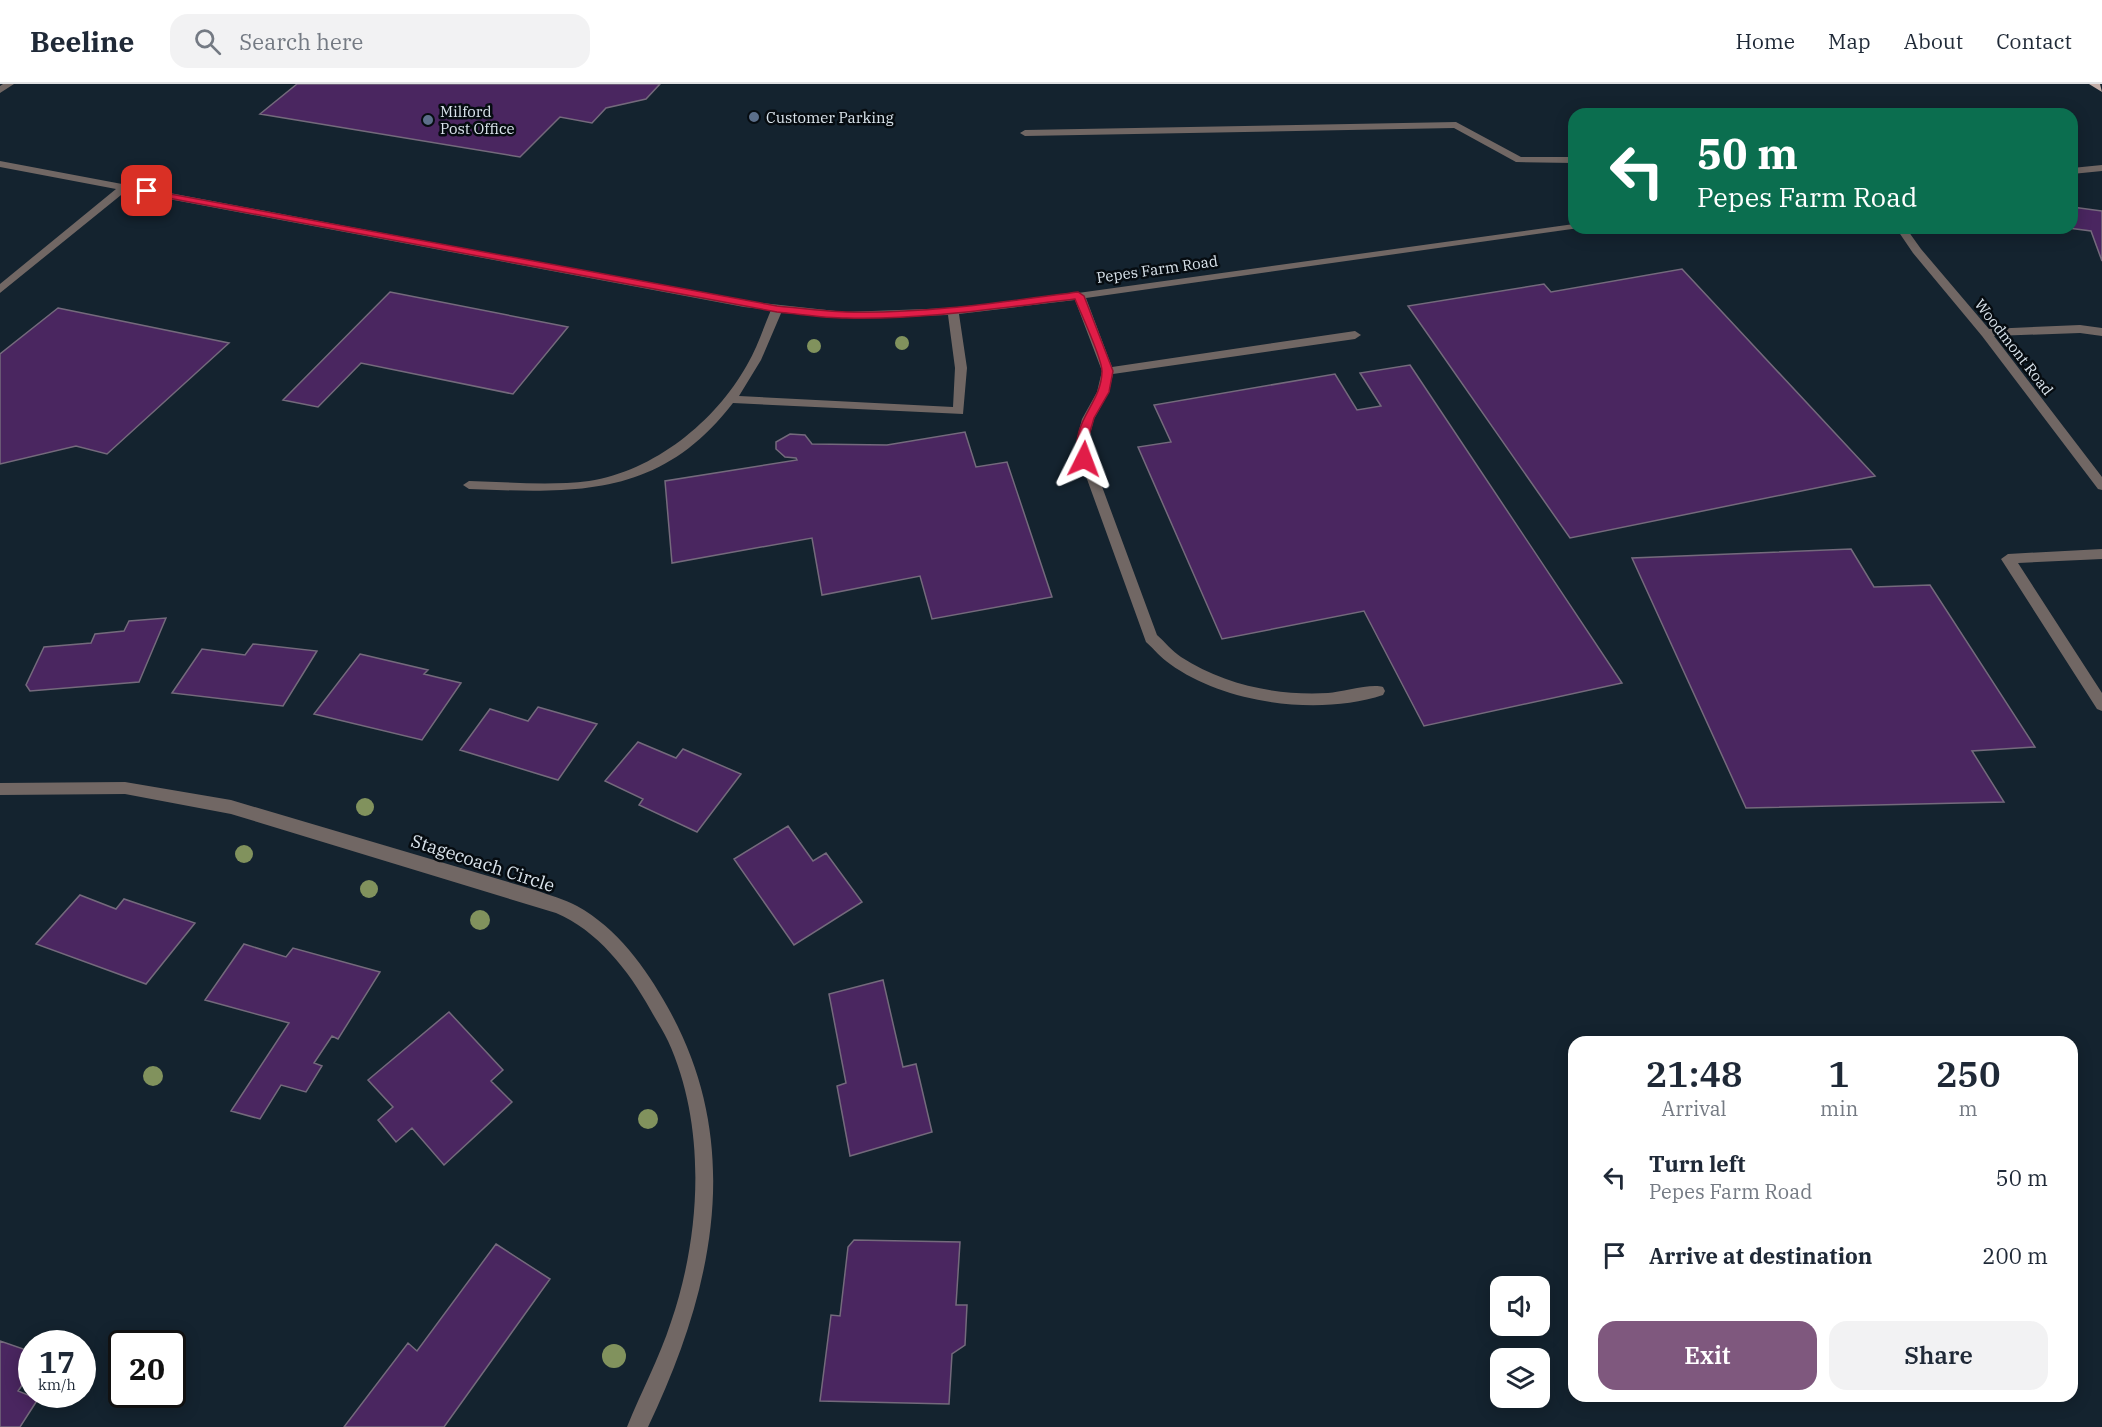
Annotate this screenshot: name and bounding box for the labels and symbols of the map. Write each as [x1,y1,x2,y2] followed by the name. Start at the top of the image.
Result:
[440,102,515,138] place label: Milford Post Office
[766,108,894,127] place label: Customer Parking
[747,110,761,124] marker: Customer Parking
[421,113,435,127] marker: Milford Post Office
[121,165,172,216] pin
[1095,251,1219,287] street label: Pepes Farm Road
[1970,295,2058,399] street label: Woodmont Road
[1052,427,1116,491] position arrow
[408,829,558,897] street label: Stagecoach Circle
[108,1330,186,1408] speed limit sign: 20

